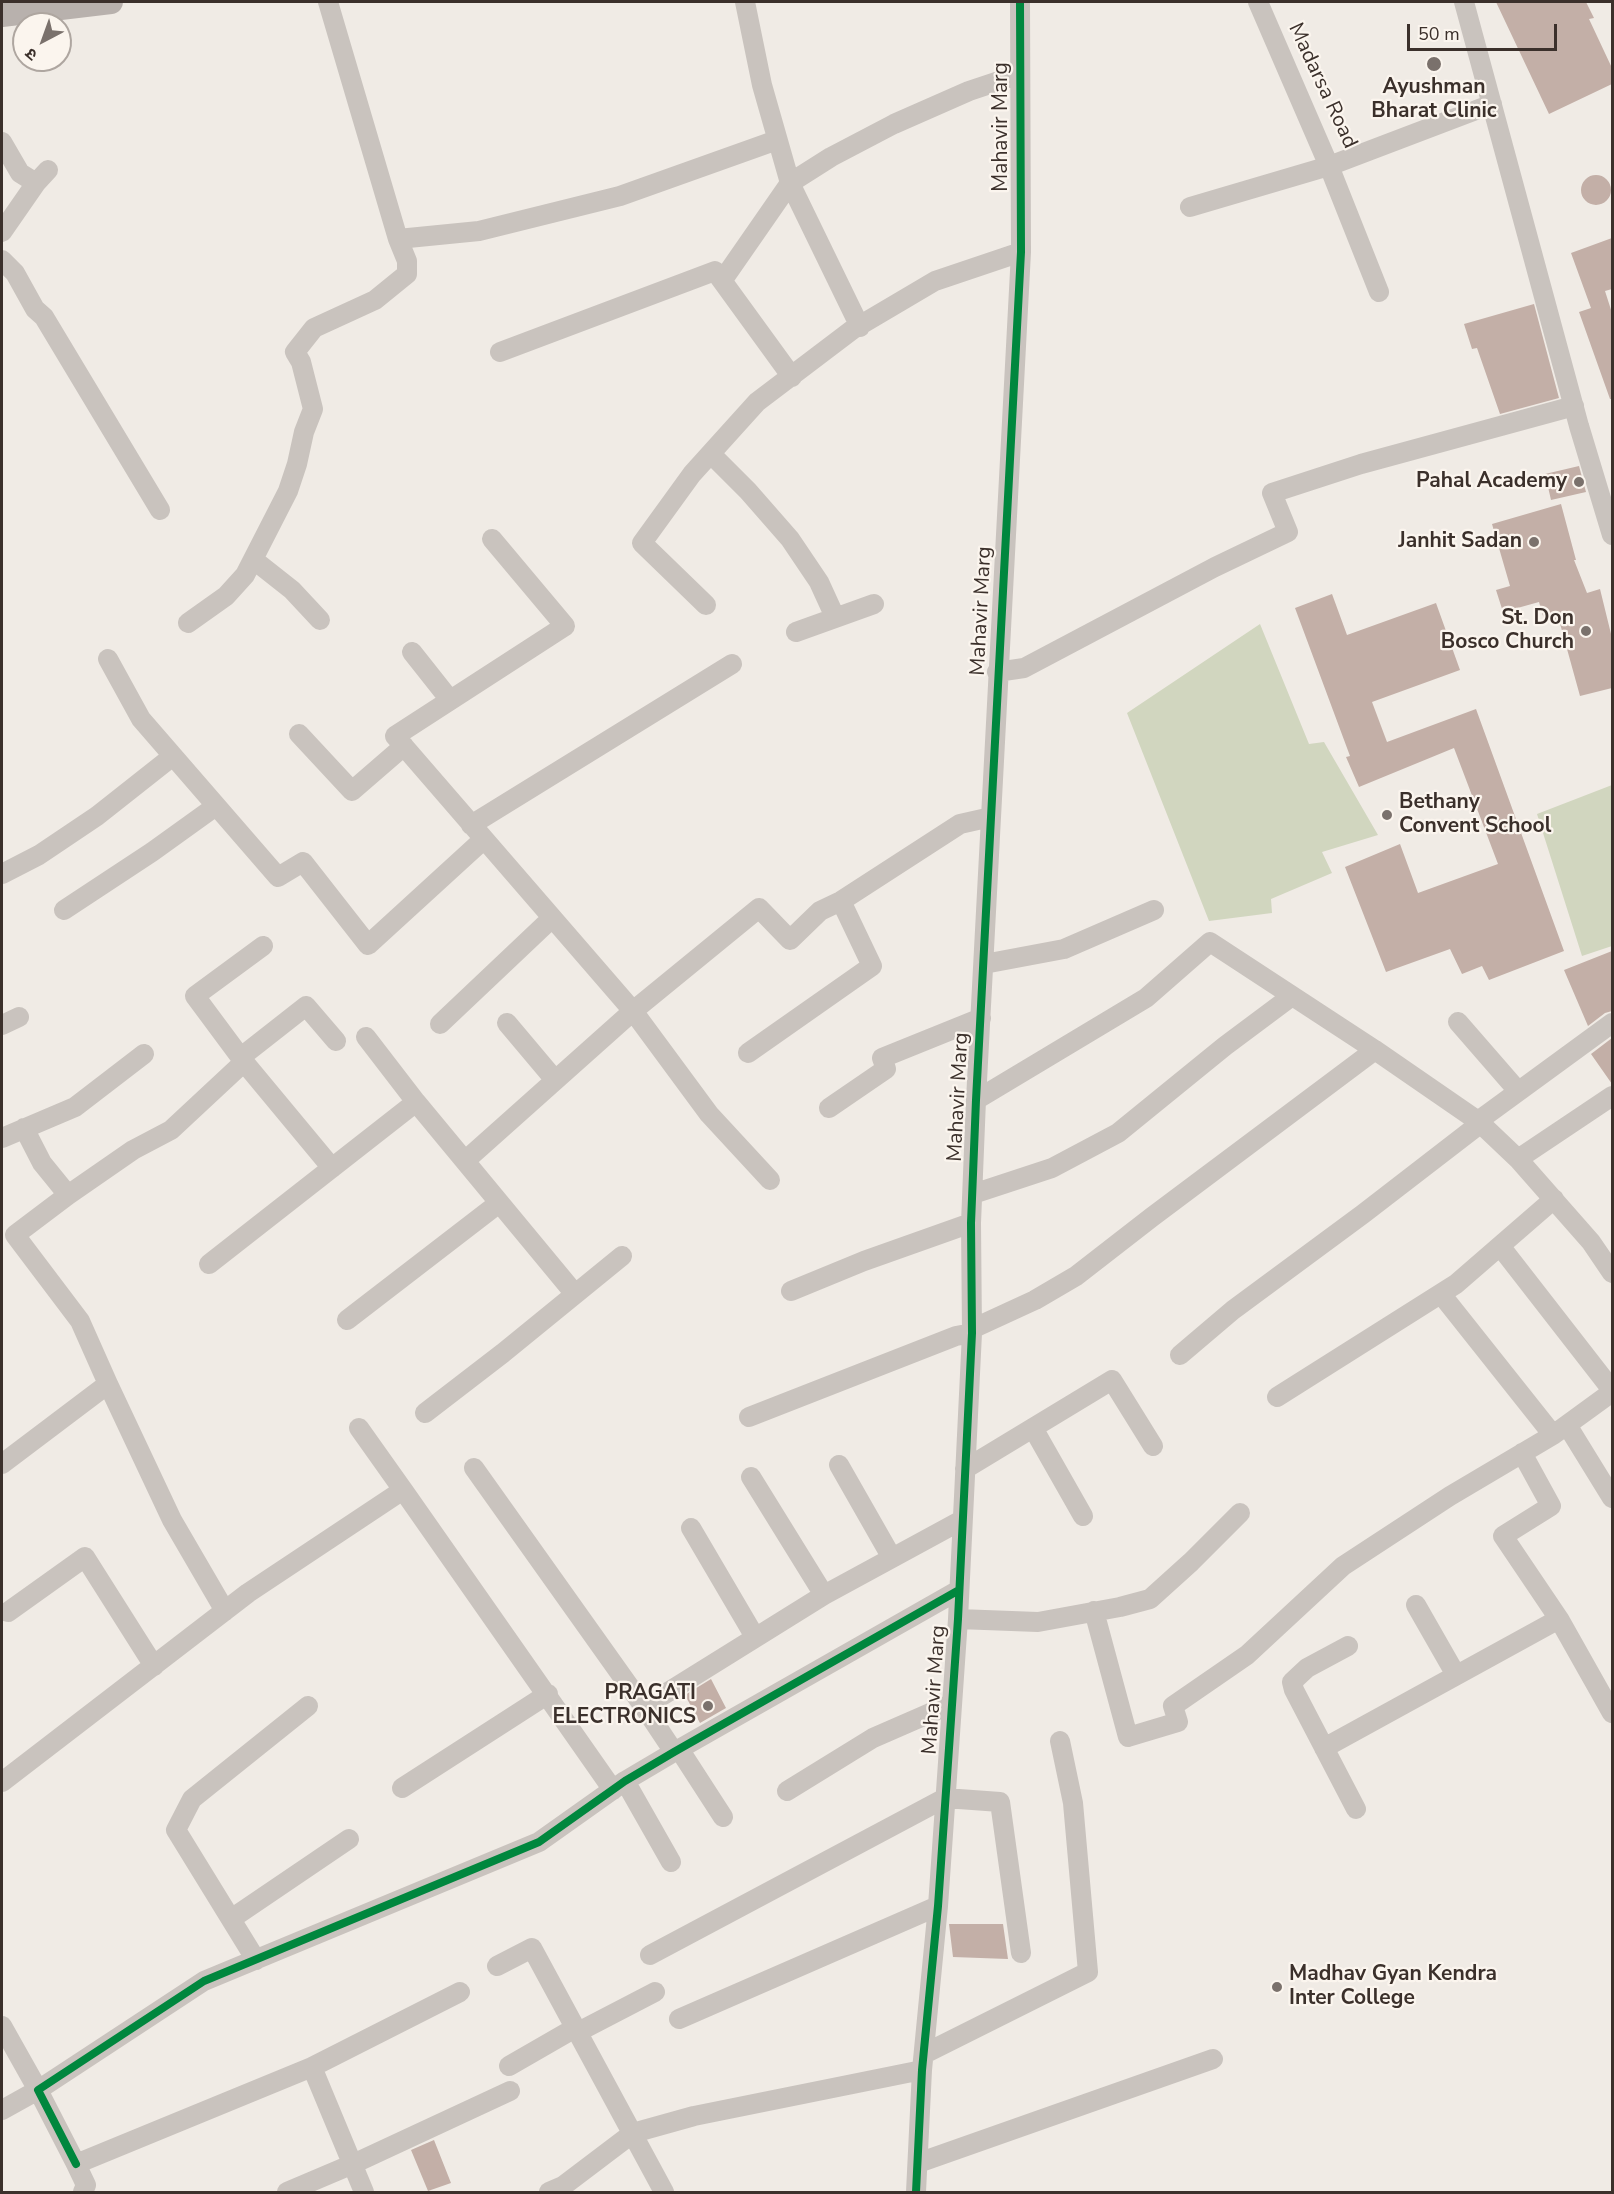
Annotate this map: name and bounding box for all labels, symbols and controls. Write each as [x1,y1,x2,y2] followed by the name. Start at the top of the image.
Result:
[12,12,72,72] north arrow
[1410,12,1560,50] scale bar
[1282,19,1362,153] street label: Madarsa Road
[1418,22,1460,46] text: 50 m
[21,43,42,65] text: उ
[1425,55,1443,73] marker: Ayushman Bharat Clinic
[989,62,1015,192] street label: Mahavir Marg
[1371,75,1497,125] place label: Ayushman Bharat Clinic
[1416,469,1567,495] place label: Pahal Academy
[1572,475,1586,489] marker: Pahal Academy
[1398,529,1522,555] place label: Janhit Sadan
[1527,535,1541,549] marker: Janhit Sadan
[966,546,998,676] street label: Mahavir Marg
[1441,606,1574,656] place label: St. Don Bosco Church
[1579,624,1593,638] marker: St. Don Bosco Church
[1399,790,1551,840] place label: Bethany Convent School
[1380,808,1394,822] marker: Bethany Convent School
[943,1032,975,1162] street label: Mahavir Marg
[918,1625,952,1755] street label: Mahavir Marg
[552,1681,696,1731] place label: PRAGATI ELECTRONICS
[701,1699,715,1713] marker: PRAGATI ELECTRONICS
[1289,1962,1497,2012] place label: Madhav Gyan Kendra Inter College
[1270,1980,1284,1994] marker: Madhav Gyan Kendra Inter College

